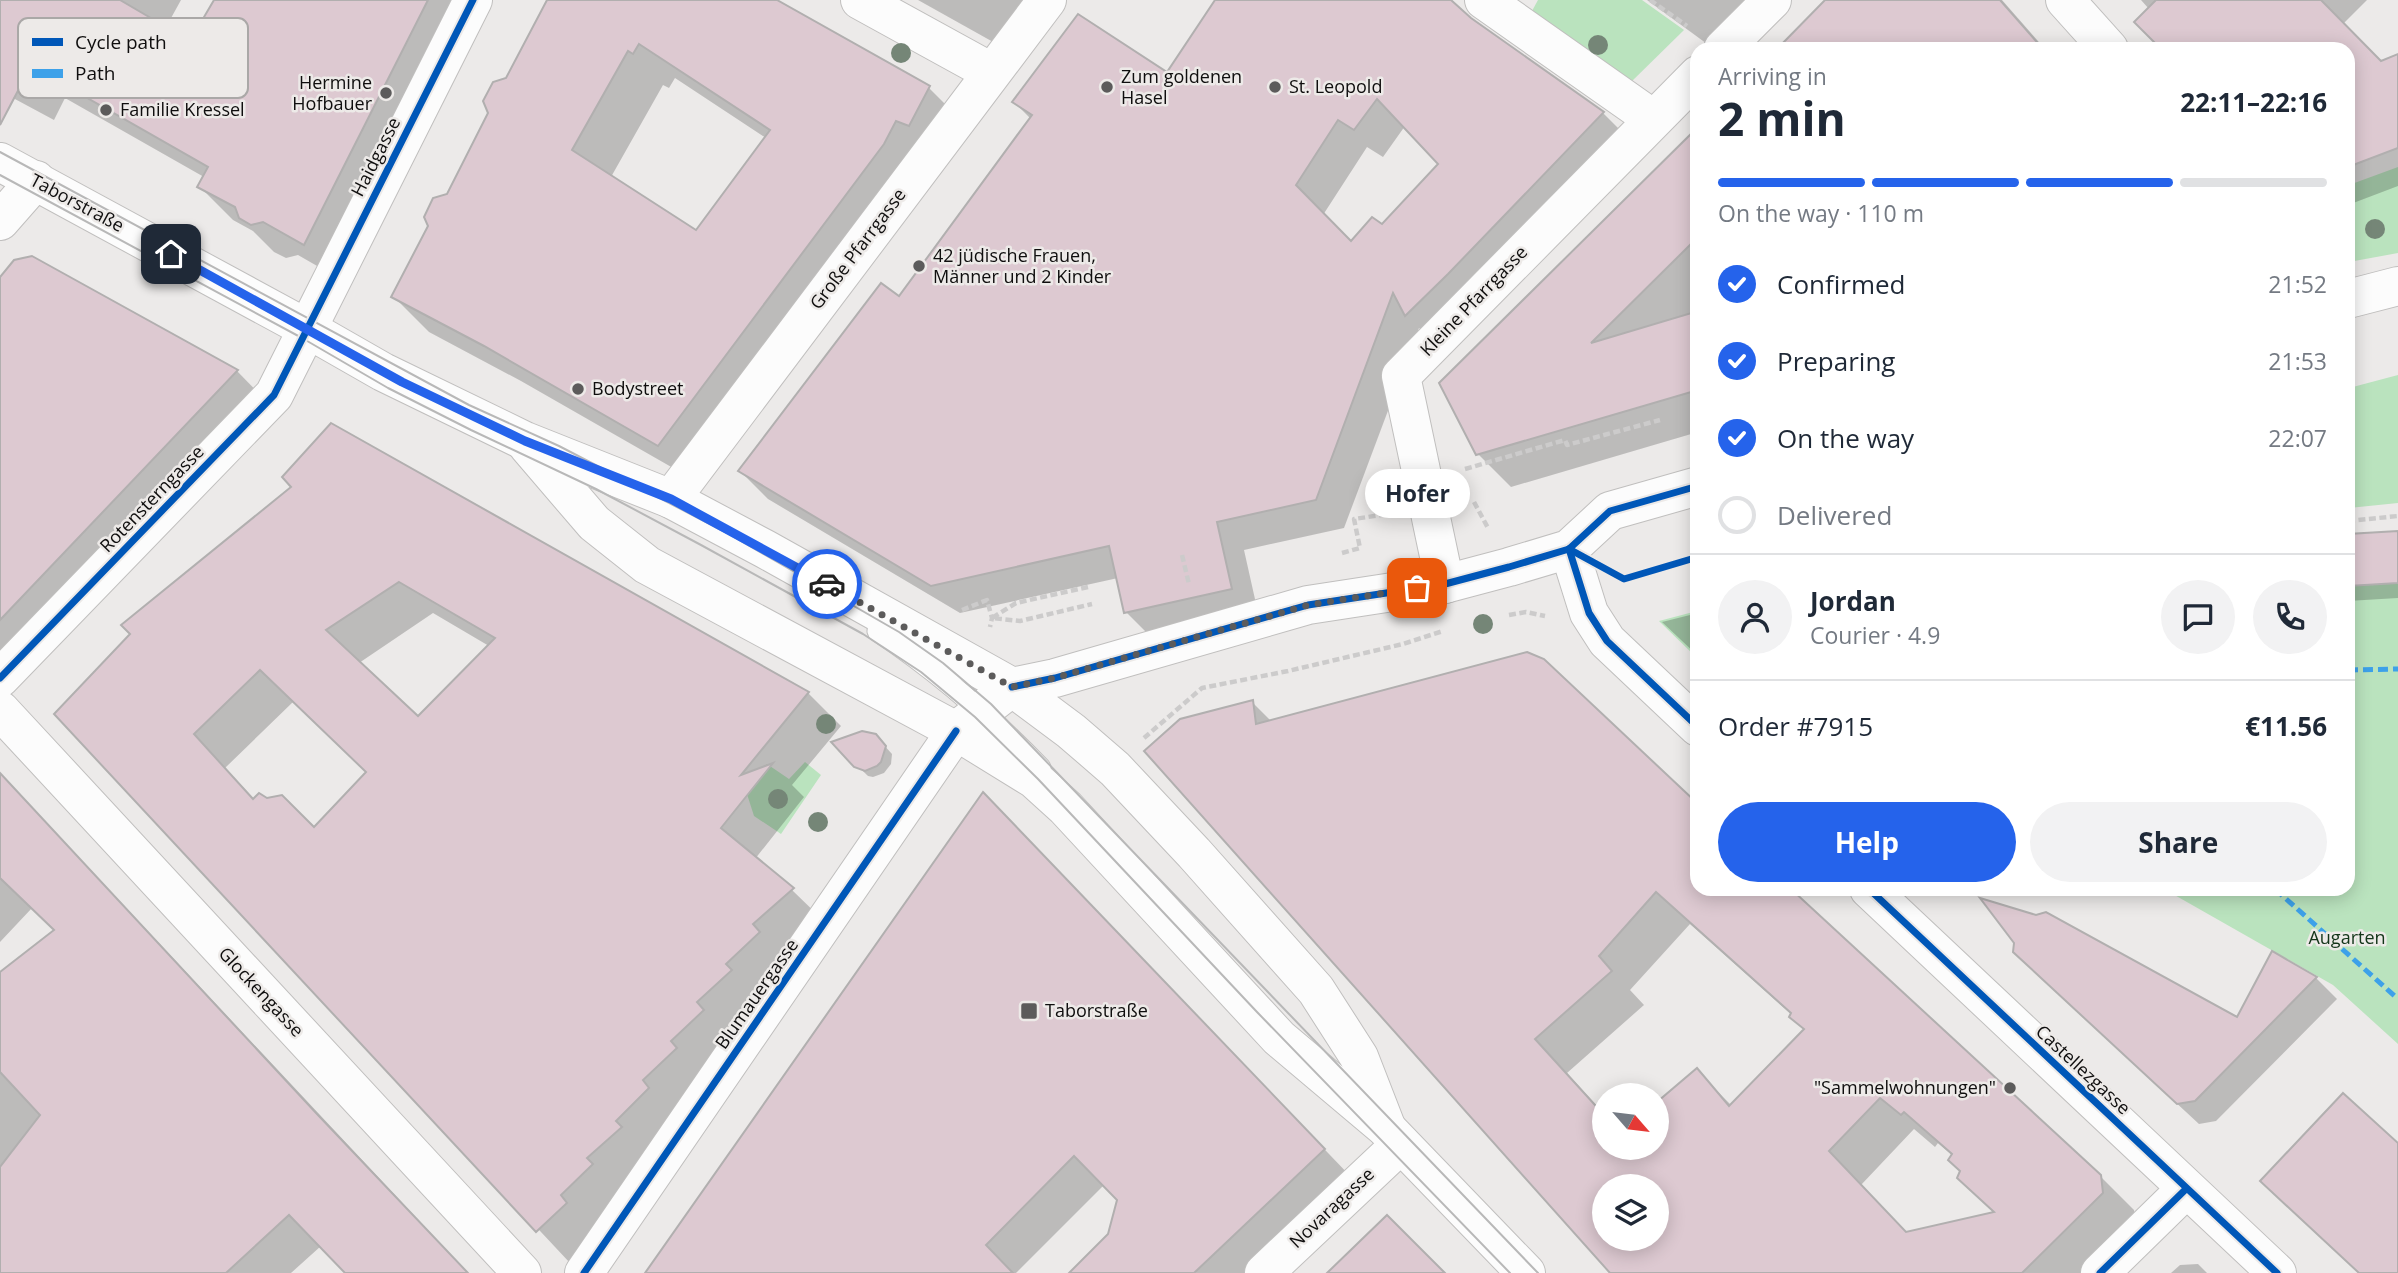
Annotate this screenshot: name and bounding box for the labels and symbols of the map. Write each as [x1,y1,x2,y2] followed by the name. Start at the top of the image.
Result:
[18,18,248,98] legend
[75,29,167,55] text: Cycle path
[75,60,115,86] text: Path
[1121,64,1242,109] place label: Zum goldenen Hasel
[292,70,373,115] place label: Hermine Hofbauer
[1289,74,1382,98] place label: St. Leopold
[1099,79,1115,95] marker: Zum goldenen Hasel
[1267,79,1283,95] marker: St. Leopold
[378,85,394,101] marker: Hermine Hofbauer
[120,97,245,121] place label: Familie Kressel
[98,102,114,118] marker: Familie Kressel
[345,113,405,200] street label: Haidgasse
[26,167,128,237] street label: Taborstraße
[804,183,911,314] street label: Große Pfarrgasse
[141,224,201,284] pin
[1414,240,1532,361] street label: Kleine Pfarrgasse
[933,243,1112,288] place label: 42 jüdische Frauen, Männer und 2 Kinder
[911,258,927,274] marker: 42 jüdische Frauen, Männer und 2 Kinder
[592,376,683,400] place label: Bodystreet
[570,381,586,397] marker: Bodystreet
[94,440,209,557] street label: Rotensterngasse
[1364,469,1470,518] callout: Hofer
[792,549,862,619] courier
[1387,558,1447,618] pin
[2308,925,2386,949] park label: Augarten
[709,934,803,1053] street label: Blumauergasse
[214,941,310,1041] street label: Glockengasse
[1045,998,1148,1022] place label: Taborstraße
[1019,1001,1039,1021] marker: Taborstraße
[2031,1019,2136,1119] street label: Castellezgasse
[1814,1075,1996,1099] place label: "Sammelwohnungen"
[2002,1080,2018,1096] marker: "Sammelwohnungen"
[1592,1083,1670,1160] north arrow
[1284,1162,1379,1253] street label: Novaragasse

